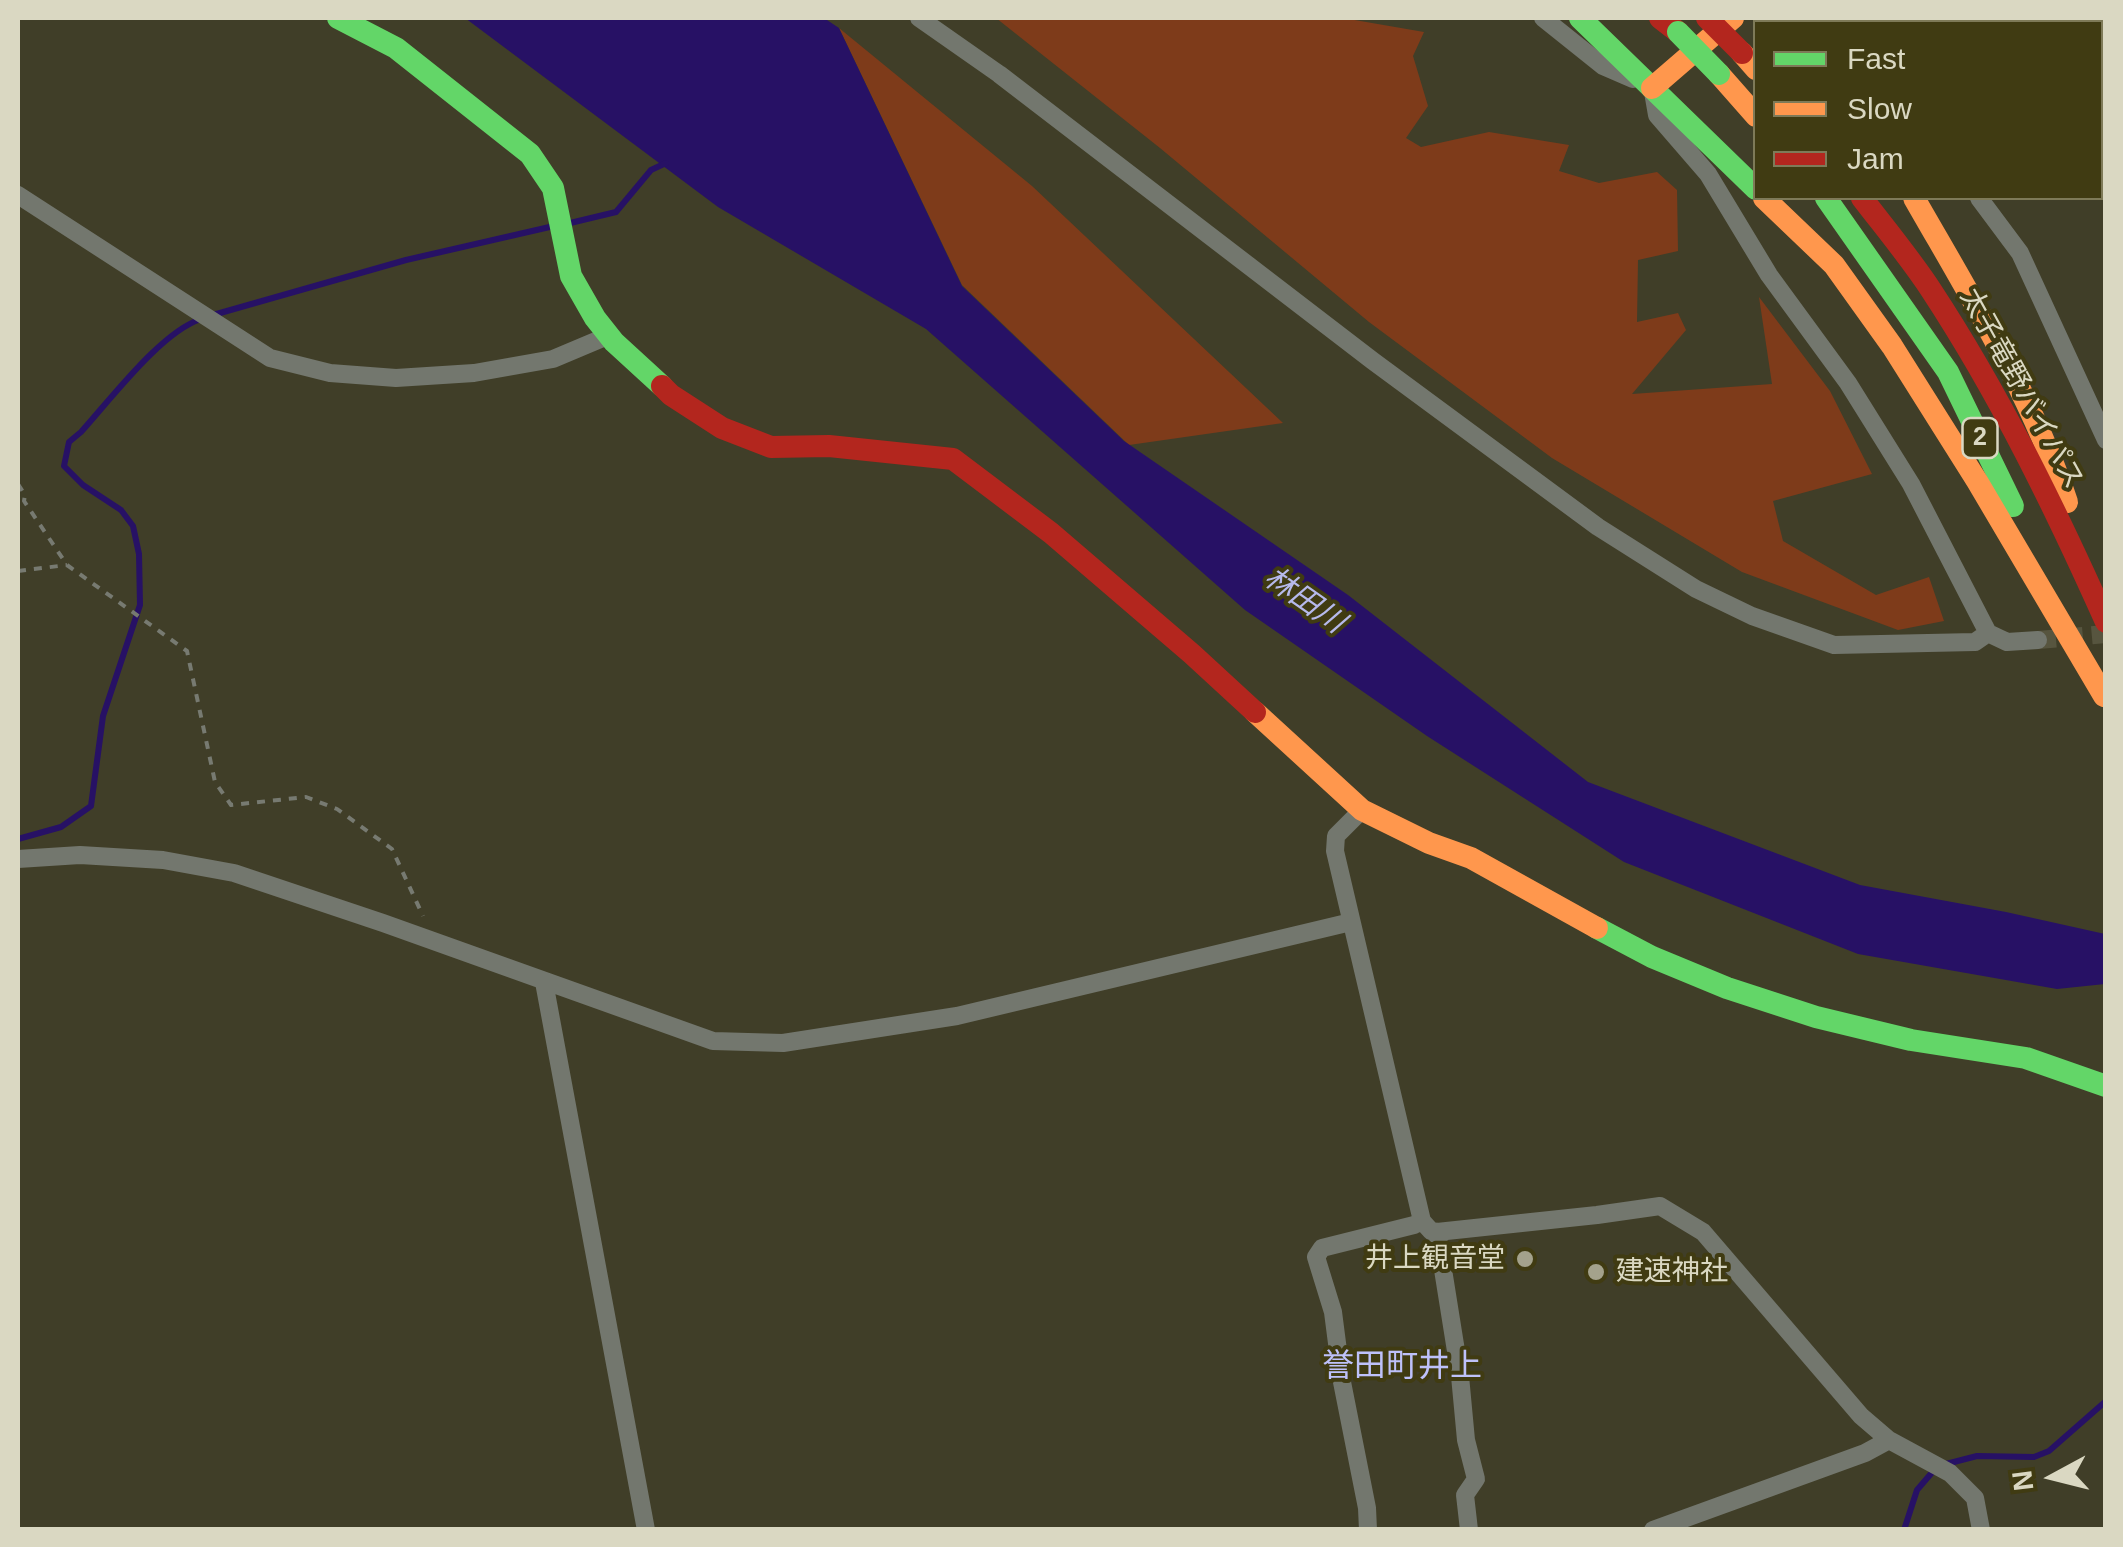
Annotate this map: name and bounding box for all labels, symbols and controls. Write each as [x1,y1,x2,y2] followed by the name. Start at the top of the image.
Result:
[1753,20,2103,200] legend
[1847,42,1905,75] text: Fast
[1847,92,1912,125] text: Slow
[1847,142,1904,175] text: Jam
[1952,283,2090,495] street label: 太子竜野バイパス
[1962,418,1998,458] road number: 2
[1257,560,1351,642] water label: 林田川
[1365,1242,1505,1276] place label: 井上観音堂
[1514,1248,1536,1270] marker: 井上観音堂
[1616,1255,1728,1289] place label: 建速神社
[1585,1261,1607,1283] marker: 建速神社
[1322,1348,1482,1386] district label: 誉田町井上
[2003,1427,2103,1527] north arrow
[2006,1469,2039,1493] text: N

